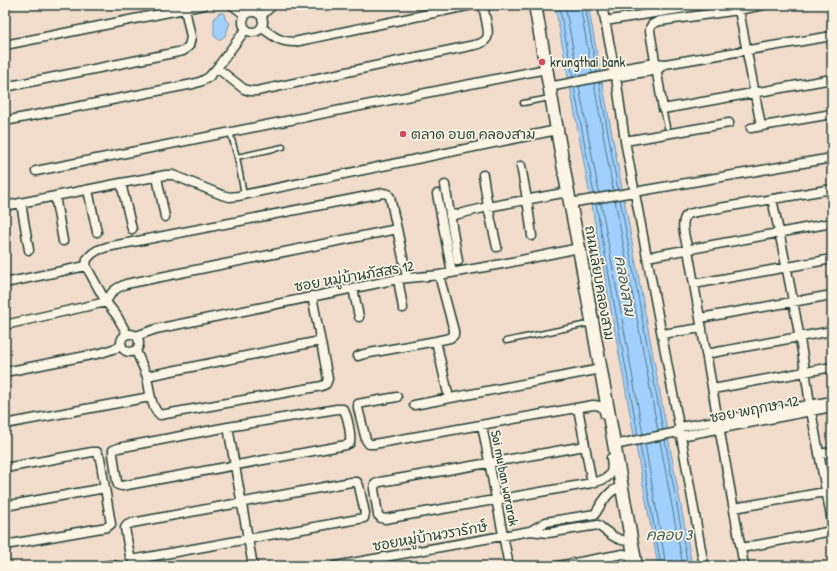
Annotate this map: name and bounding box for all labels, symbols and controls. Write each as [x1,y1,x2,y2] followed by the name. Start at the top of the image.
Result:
[550,52,625,72] place label: krungthai bank
[537,57,547,67] marker: krungthai bank
[411,124,536,143] place label: ตลาด อบต คลองสาม
[398,129,408,139] marker: ตลาด อบต คลองสาม
[581,224,620,342] street label: ถนนเลียบคลองสาม
[610,254,641,320] water label: คลองสาม
[293,256,416,296] street label: ซอย หมู่บ้านภัสสร 12
[708,390,800,426] street label: ซอย พฤกษา 12
[487,428,524,528] street label: Soi mu ban wararak
[371,516,490,556] street label: ซอยหมู่บ้านวรารักษ์
[646,524,693,545] water label: คลอง 3

